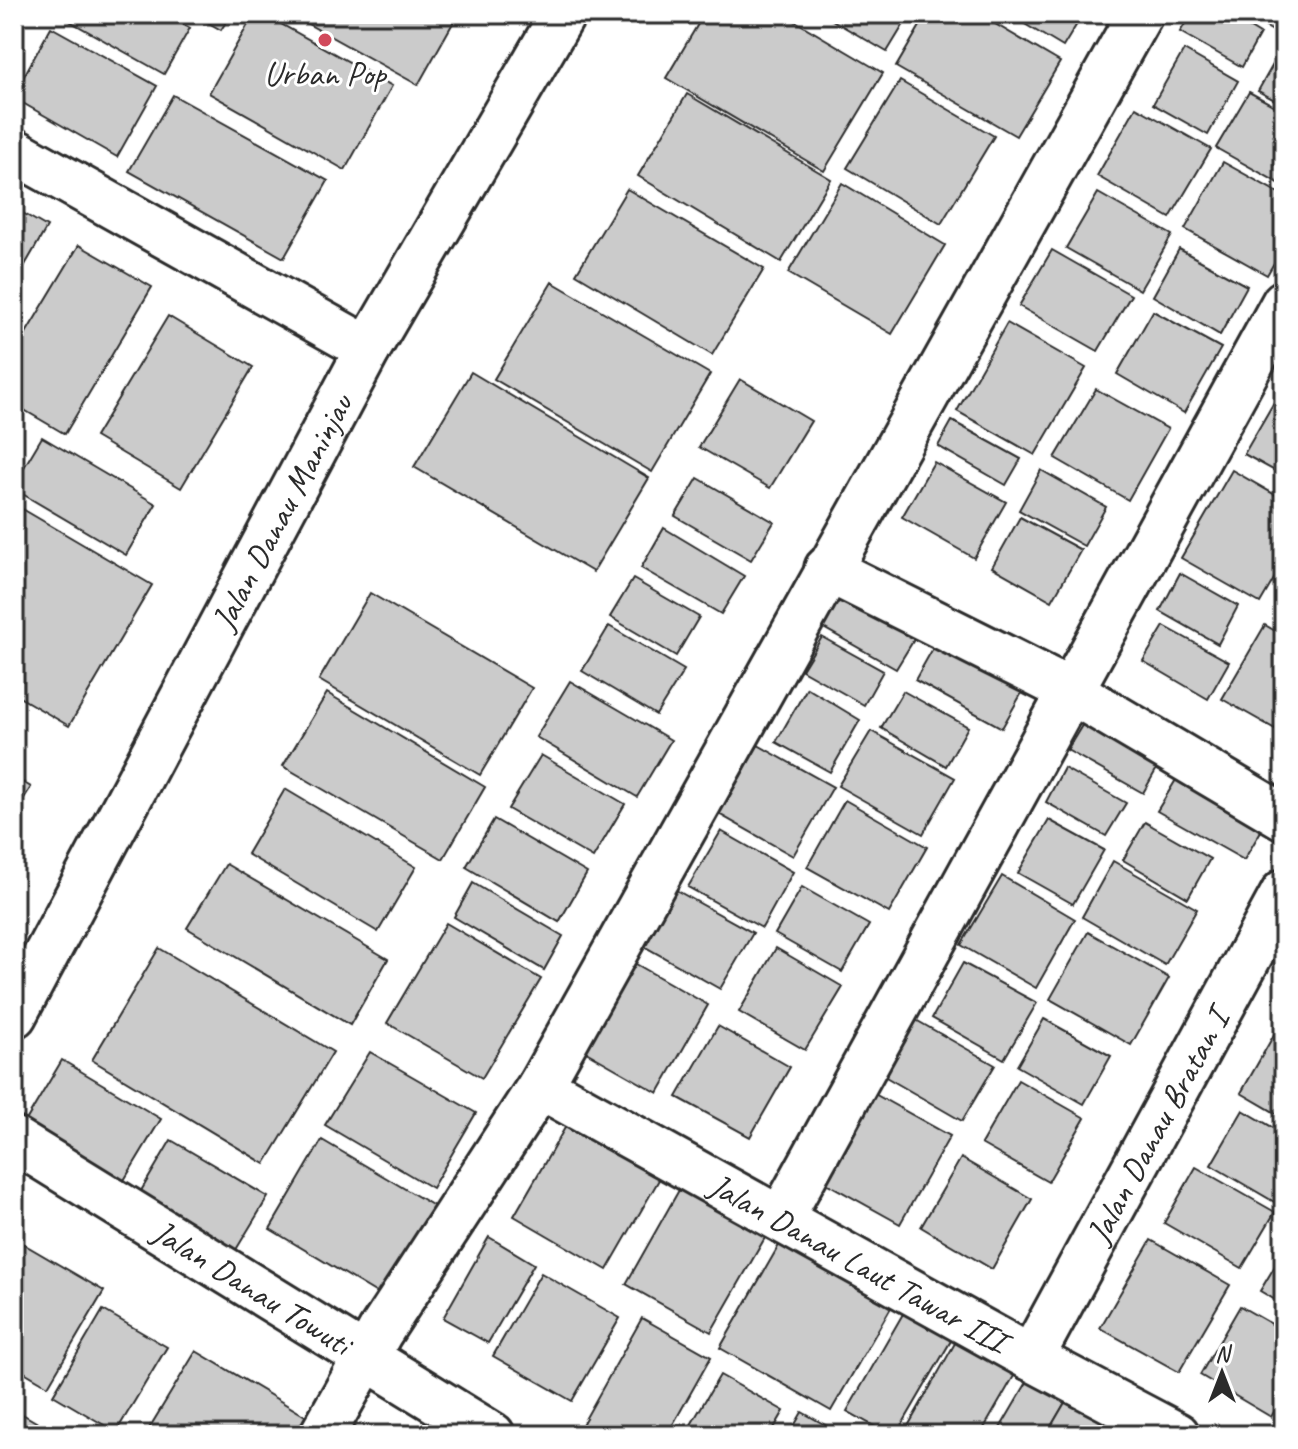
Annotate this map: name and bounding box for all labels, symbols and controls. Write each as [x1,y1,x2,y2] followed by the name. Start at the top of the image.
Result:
[316,31,334,49] marker: Urban Pop
[264,52,388,95] place label: Urban Pop
[200,384,363,639] street label: Jalan Danau Maninjau
[1075,995,1241,1252] street label: Jalan Danau Bratan I
[701,1162,1020,1365] street label: Jalan Danau Laut Tawar III
[143,1209,362,1366] street label: Jalan Danau Towuti
[1182,1333,1262,1413] north arrow
[1215,1340,1232,1368] text: N

